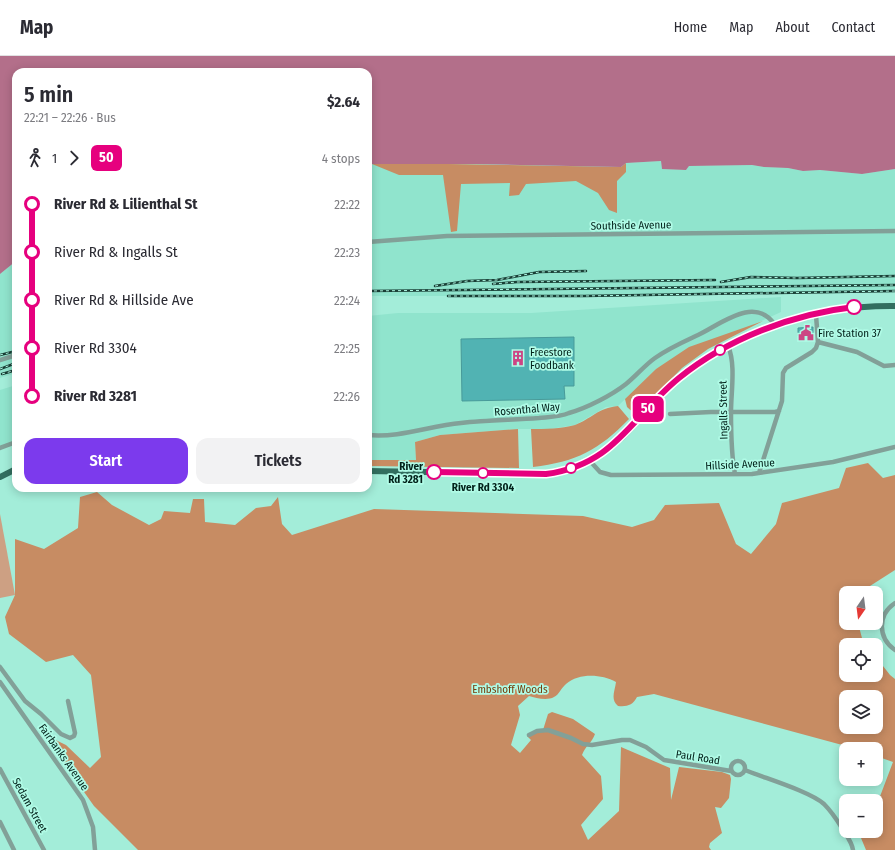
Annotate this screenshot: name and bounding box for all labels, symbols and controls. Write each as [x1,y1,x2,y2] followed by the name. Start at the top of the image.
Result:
[20,16,53,39] text: Map
[674,19,707,36] text: Home
[729,19,753,36] text: Map
[775,19,810,36] text: About
[832,19,875,36] text: Contact
[24,81,73,108] text: 5 min
[327,93,360,111] text: $2.64
[24,110,116,125] text: 22:21 – 22:26 · Bus
[24,147,46,169] icon: walk
[63,147,85,169] icon: forward
[99,149,114,166] text: 50
[52,151,57,166] text: 1
[322,151,360,166] text: 4 stops
[54,195,198,213] text: River Rd & Lilienthal St
[334,197,360,212] text: 22:22
[590,218,672,233] street label: Southside Avenue
[54,243,178,261] text: River Rd & Ingalls St
[334,245,360,260] text: 22:23
[54,291,194,309] text: River Rd & Hillside Ave
[334,293,360,308] text: 22:24
[846,299,862,315] unlabelled marker
[797,324,815,342] public building icon: Fire Station 37
[818,327,882,340] place label: Fire Station 37
[54,339,137,357] text: River Rd 3304
[334,341,360,356] text: 22:25
[714,344,726,356] unlabelled marker
[530,346,575,372] place label: Freestore Foodbank
[509,349,527,367] building icon: Freestore Foodbank
[716,380,731,440] street label: Ingalls Street
[54,387,137,405] text: River Rd 3281
[334,389,360,404] text: 22:26
[630,396,666,422] line badge: 50
[494,400,560,419] street label: Rosenthal Way
[641,400,655,417] text: 50
[24,438,188,484] button: Start
[196,438,360,484] button: Tickets
[705,456,775,473] street label: Hillside Avenue
[388,460,424,486] place label: River Rd 3281
[565,462,577,474] unlabelled marker
[426,464,442,480] marker: River Rd 3281
[477,467,489,479] marker: River Rd 3304
[452,481,515,494] place label: River Rd 3304
[839,586,883,630] north arrow
[839,586,883,838] map controls
[839,638,883,682] button: locate
[472,683,548,696] park label: Embshoff Woods
[839,690,883,734] button: layers
[36,721,91,793] street label: Fairbanks Avenue
[839,742,883,786] button: +
[675,748,721,767] street label: Paul Road
[9,776,50,835] street label: Sedam Street
[839,794,883,838] button: −

